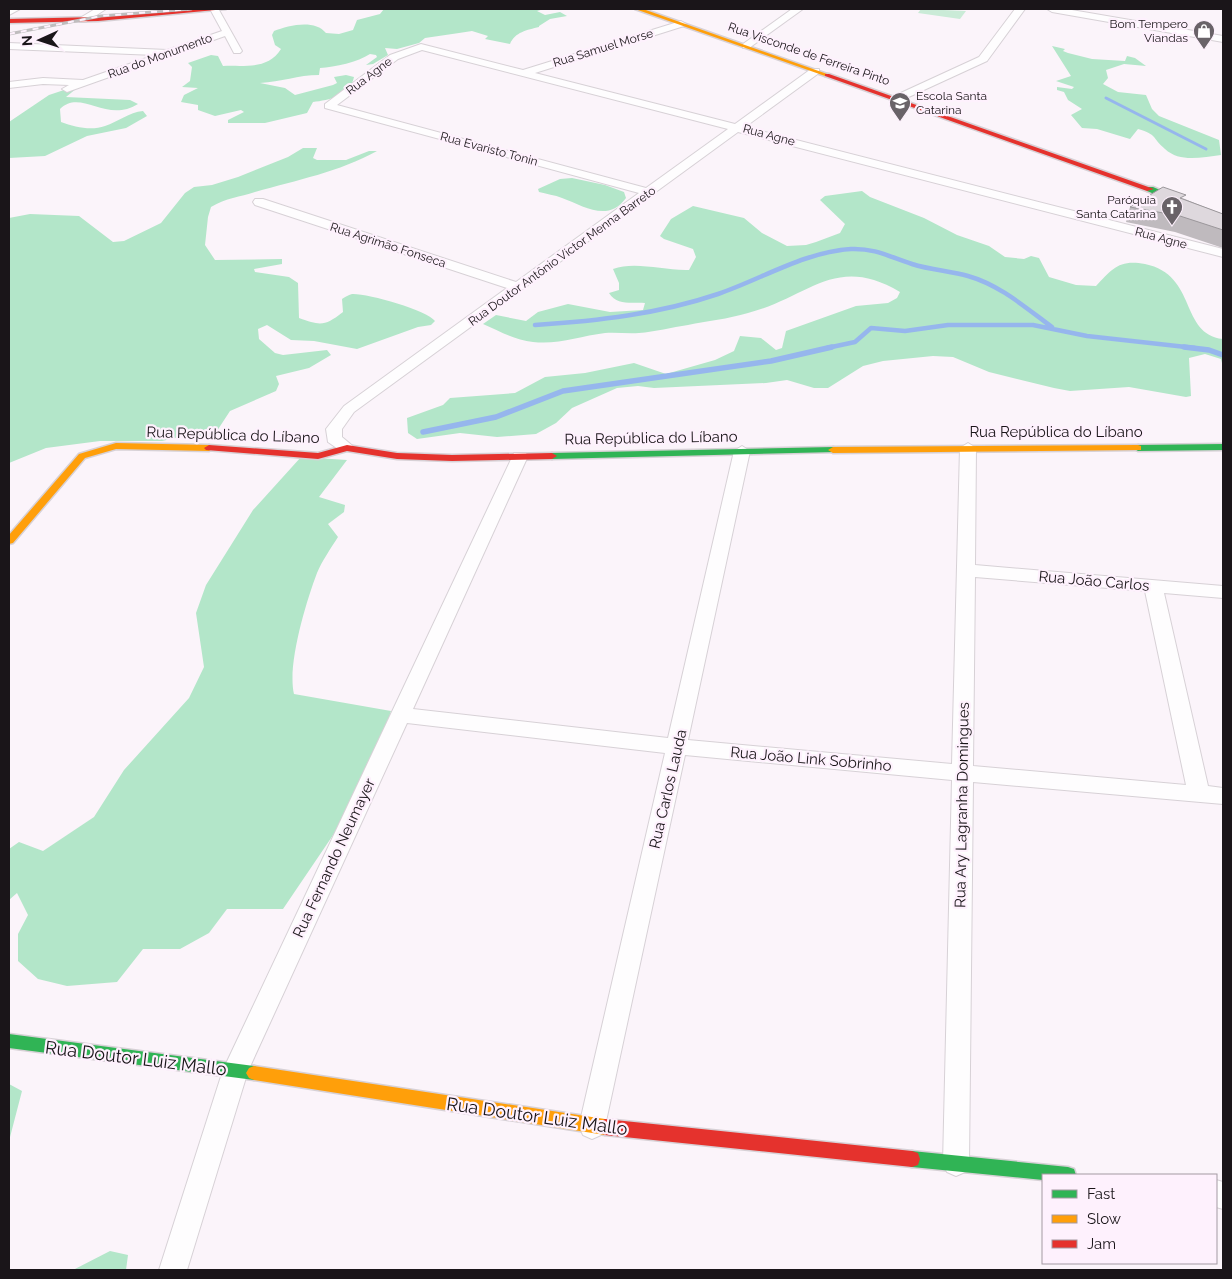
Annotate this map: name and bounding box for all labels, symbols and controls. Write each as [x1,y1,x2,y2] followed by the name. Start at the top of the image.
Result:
[15,15,65,65] north arrow
[1109,17,1188,45] place label: Bom Tempero Viandas
[1192,19,1216,50] shop icon: Bom Tempero Viandas
[726,20,892,88] street label: Rua Visconde de Ferreira Pinto
[551,26,655,70] street label: Rua Samuel Morse
[106,31,214,81] street label: Rua do Monumento
[19,35,35,46] text: N
[343,54,395,98] street label: Rua Agne
[916,89,987,117] place label: Escola Santa Catarina
[888,91,912,122] school or university icon: Escola Santa Catarina
[741,121,797,149] street label: Rua Agne
[439,129,539,169] street label: Rua Evaristo Tonin
[466,183,658,329] street label: Rua Doutor Antônio Victor Menna Barreto
[1076,193,1156,221] place label: Paróquia Santa Catarina
[1160,195,1184,226] church icon: Paróquia Santa Catarina
[328,220,448,270] street label: Rua Agrimão Fonseca
[1133,224,1189,252] street label: Rua Agne
[146,423,320,447] street label: Rua República do Líbano
[969,423,1143,441] street label: Rua República do Líbano
[564,427,738,449] street label: Rua República do Líbano
[1038,567,1150,595] street label: Rua João Carlos
[951,702,973,908] street label: Rua Ary Lagranha Domingues
[646,728,690,850] street label: Rua Carlos Lauda
[730,743,892,775] street label: Rua João Link Sobrinho
[289,775,379,940] street label: Rua Fernando Neumayer
[44,1036,228,1080] street label: Rua Doutor Luiz Mallo
[445,1093,629,1139] street label: Rua Doutor Luiz Mallo
[1042,1174,1217,1264] legend
[1087,1185,1115,1203] text: Fast
[1087,1210,1121,1228] text: Slow
[1087,1235,1116,1253] text: Jam

